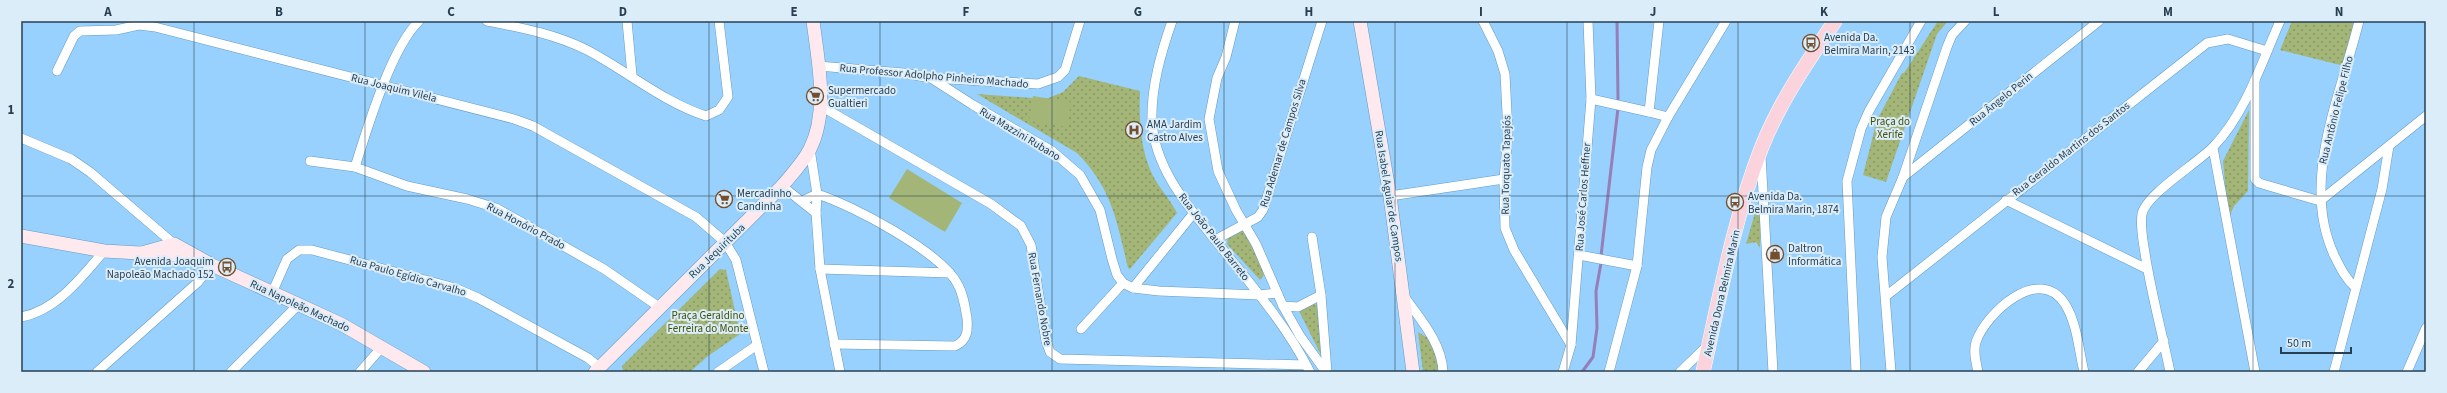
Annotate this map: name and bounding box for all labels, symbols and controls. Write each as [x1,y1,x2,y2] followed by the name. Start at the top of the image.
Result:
[103,3,112,21] text: A
[275,3,283,21] text: B
[447,3,455,21] text: C
[619,3,627,21] text: D
[790,3,798,21] text: E
[963,3,970,21] text: F
[1134,3,1142,21] text: G
[1305,3,1313,21] text: H
[1479,3,1483,21] text: I
[1650,3,1656,21] text: J
[1820,3,1829,21] text: K
[1993,3,2000,21] text: L
[2163,3,2173,21] text: M
[2335,3,2343,21] text: N
[1824,30,1915,58] place label: Avenida Da. Belmira Marin, 2143
[1801,33,1821,53] bus stop icon: Avenida Da. Belmira Marin, 2143
[2315,54,2357,166] street label: Rua Antônio Felipe Filho
[839,60,1029,92] street label: Rua Professor Adolpho Pinheiro Machado
[1966,69,2036,129] street label: Rua Ângelo Perin
[350,70,438,106] street label: Rua Joaquim Vilela
[1256,77,1310,209] street label: Rua Ademar de Campos Silva
[828,83,896,111] place label: Supermercado Gualtieri
[805,86,825,106] supermarket icon: Supermercado Gualtieri
[2009,98,2133,200] street label: Rua Geraldo Martins dos Santos
[8,101,15,119] text: 1
[977,104,1063,164] street label: Rua Mazzini Rubano
[1870,114,1910,142] park label: Praça do Xerife
[1498,115,1514,215] street label: Rua Torquato Tapajós
[1147,117,1203,145] place label: AMA Jardim Castro Alves
[1124,120,1144,140] hospital icon: AMA Jardim Castro Alves
[1371,129,1407,263] street label: Rua Isabel Aguiar de Campos
[1572,142,1594,252] street label: Rua José Carlos Heffner
[737,186,791,214] place label: Mercadinho Candinha
[714,189,734,209] supermarket icon: Mercadinho Candinha
[1748,189,1839,217] place label: Avenida Da. Belmira Marin, 1874
[1175,190,1253,284] street label: Rua João Paulo Barreto
[1725,192,1745,212] bus stop icon: Avenida Da. Belmira Marin, 1874
[484,199,568,253] street label: Rua Honório Prado
[685,220,749,282] street label: Rua Jequirituba
[1700,228,1744,358] street label: Avenida Dona Belmira Marin
[1788,241,1841,269] place label: Daltron Informática
[1765,244,1785,264] shop icon: Daltron Informática
[1024,251,1056,347] street label: Rua Fernando Nobre
[348,252,468,300] street label: Rua Paulo Egídio Carvalho
[107,254,214,282] place label: Avenida Joaquim Napoleão Machado 152
[217,257,237,277] bus stop icon: Avenida Joaquim Napoleão Machado 152
[8,275,15,293] text: 2
[248,276,352,336] street label: Rua Napoleão Machado
[668,308,749,336] park label: Praça Geraldino Ferreira do Monte
[2281,329,2351,355] scale bar
[2287,335,2311,352] text: 50 m

